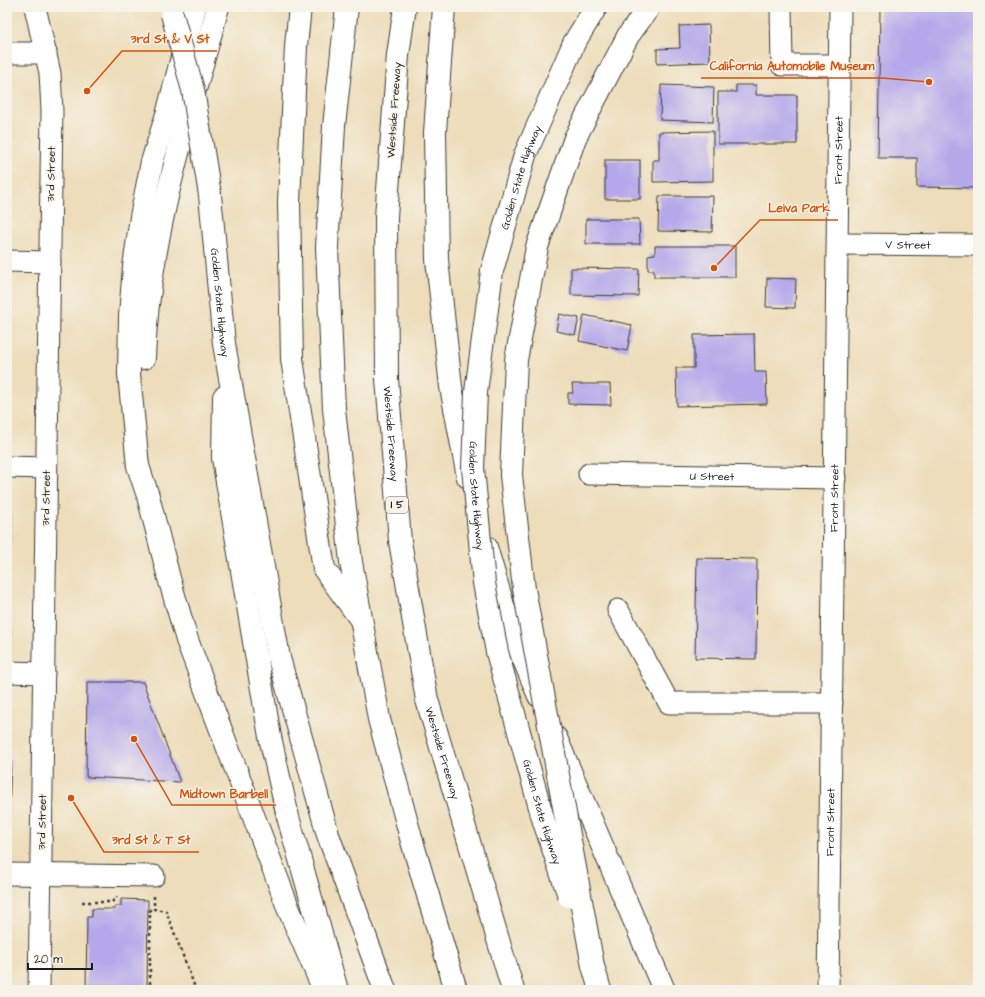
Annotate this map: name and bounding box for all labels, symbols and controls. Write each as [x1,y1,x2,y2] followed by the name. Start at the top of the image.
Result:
[122,27,217,51] callout: 3rd St & V St
[130,31,210,48] text: 3rd St & V St
[701,54,882,78] callout: California Automobile Museum
[710,58,875,75] text: California Automobile Museum
[383,62,406,158] street label: Westside Freeway
[830,115,846,184] street label: Front Street
[497,123,546,231] street label: Golden State Highway
[43,146,59,202] street label: 3rd Street
[760,196,838,220] callout: Leiva Park
[768,200,830,217] text: Leiva Park
[885,237,931,252] street label: V Street
[208,248,234,358] street label: Golden State Highway
[380,386,403,482] street label: Westside Freeway
[465,441,488,551] street label: Golden State Highway
[826,463,842,532] street label: Front Street
[690,468,735,484] street label: U Street
[38,470,54,526] street label: 3rd Street
[386,497,408,513] road number: I 5
[422,705,463,801] street label: Westside Freeway
[520,758,565,867] street label: Golden State Highway
[172,781,276,805] callout: Midtown Barbell
[180,786,268,803] text: Midtown Barbell
[822,787,838,856] street label: Front Street
[34,794,50,850] street label: 3rd Street
[104,828,199,852] callout: 3rd St & T St
[111,832,191,849] text: 3rd St & T St
[28,945,92,971] scale bar
[34,951,63,968] text: 20 m

